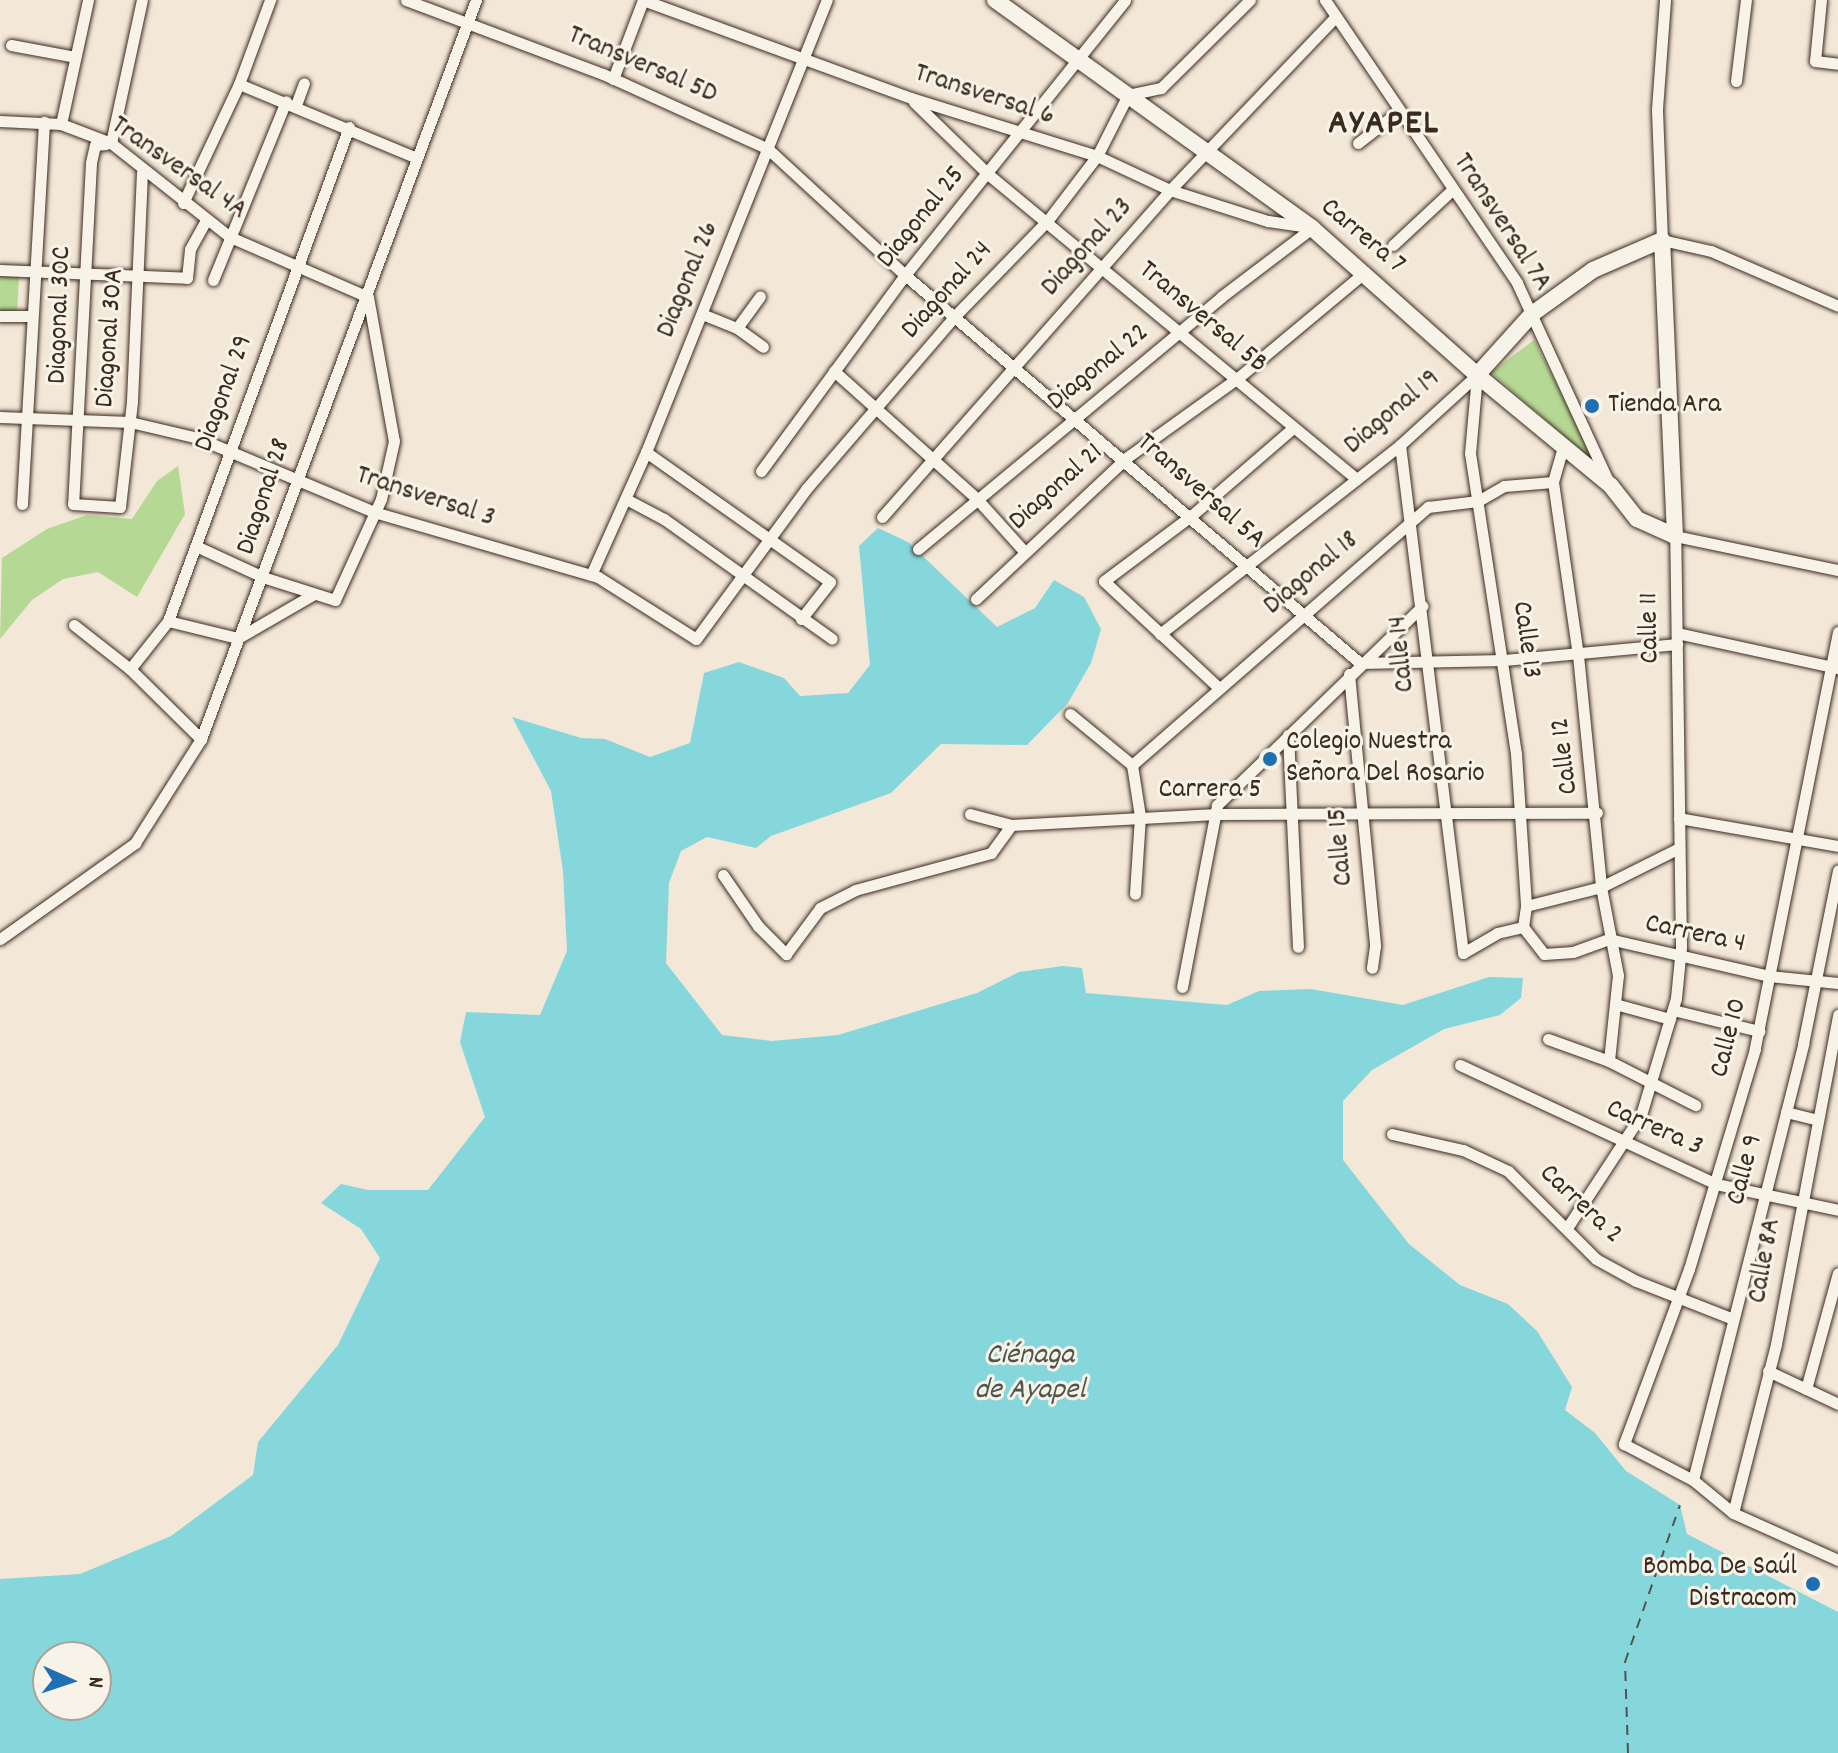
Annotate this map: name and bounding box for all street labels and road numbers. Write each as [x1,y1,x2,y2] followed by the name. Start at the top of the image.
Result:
[562,19,722,113] street label: Transversal 5D
[910,58,1058,134] street label: Transversal 6
[103,110,253,228] street label: Transversal 4A
[1444,148,1558,298] street label: Transversal 7A
[871,160,973,276] street label: Diagonal 25
[1035,192,1141,304] street label: Diagonal 23
[1313,192,1411,282] street label: Carrera 7
[650,217,728,343] street label: Diagonal 26
[895,235,1001,347] street label: Diagonal 24
[42,245,80,385] street label: Diagonal 30C
[1131,254,1273,382] street label: Transversal 5B
[89,267,133,409] street label: Diagonal 30A
[1041,317,1157,419] street label: Diagonal 22
[188,331,262,457] street label: Diagonal 29
[1338,363,1448,463] street label: Diagonal 19
[1129,427,1271,557] street label: Transversal 5A
[230,435,300,559] street label: Diagonal 28
[1003,437,1111,539] street label: Diagonal 21
[351,460,499,536] street label: Transversal 3
[1258,525,1366,623] street label: Diagonal 18
[1634,592,1668,664] street label: Calle 11
[1503,599,1547,681] street label: Calle 13
[1382,614,1424,694] street label: Calle 14
[1545,716,1587,796] street label: Calle 12
[1159,774,1261,808] street label: Carrera 5
[1322,807,1362,887] street label: Calle 15
[1642,908,1748,962] street label: Carrera 4
[1704,995,1756,1081] street label: Calle 10
[1600,1093,1708,1165] street label: Carrera 3
[1720,1131,1772,1209] street label: Calle 9
[1531,1158,1629,1252] street label: Carrera 2
[1742,1216,1790,1306] street label: Calle 8A

